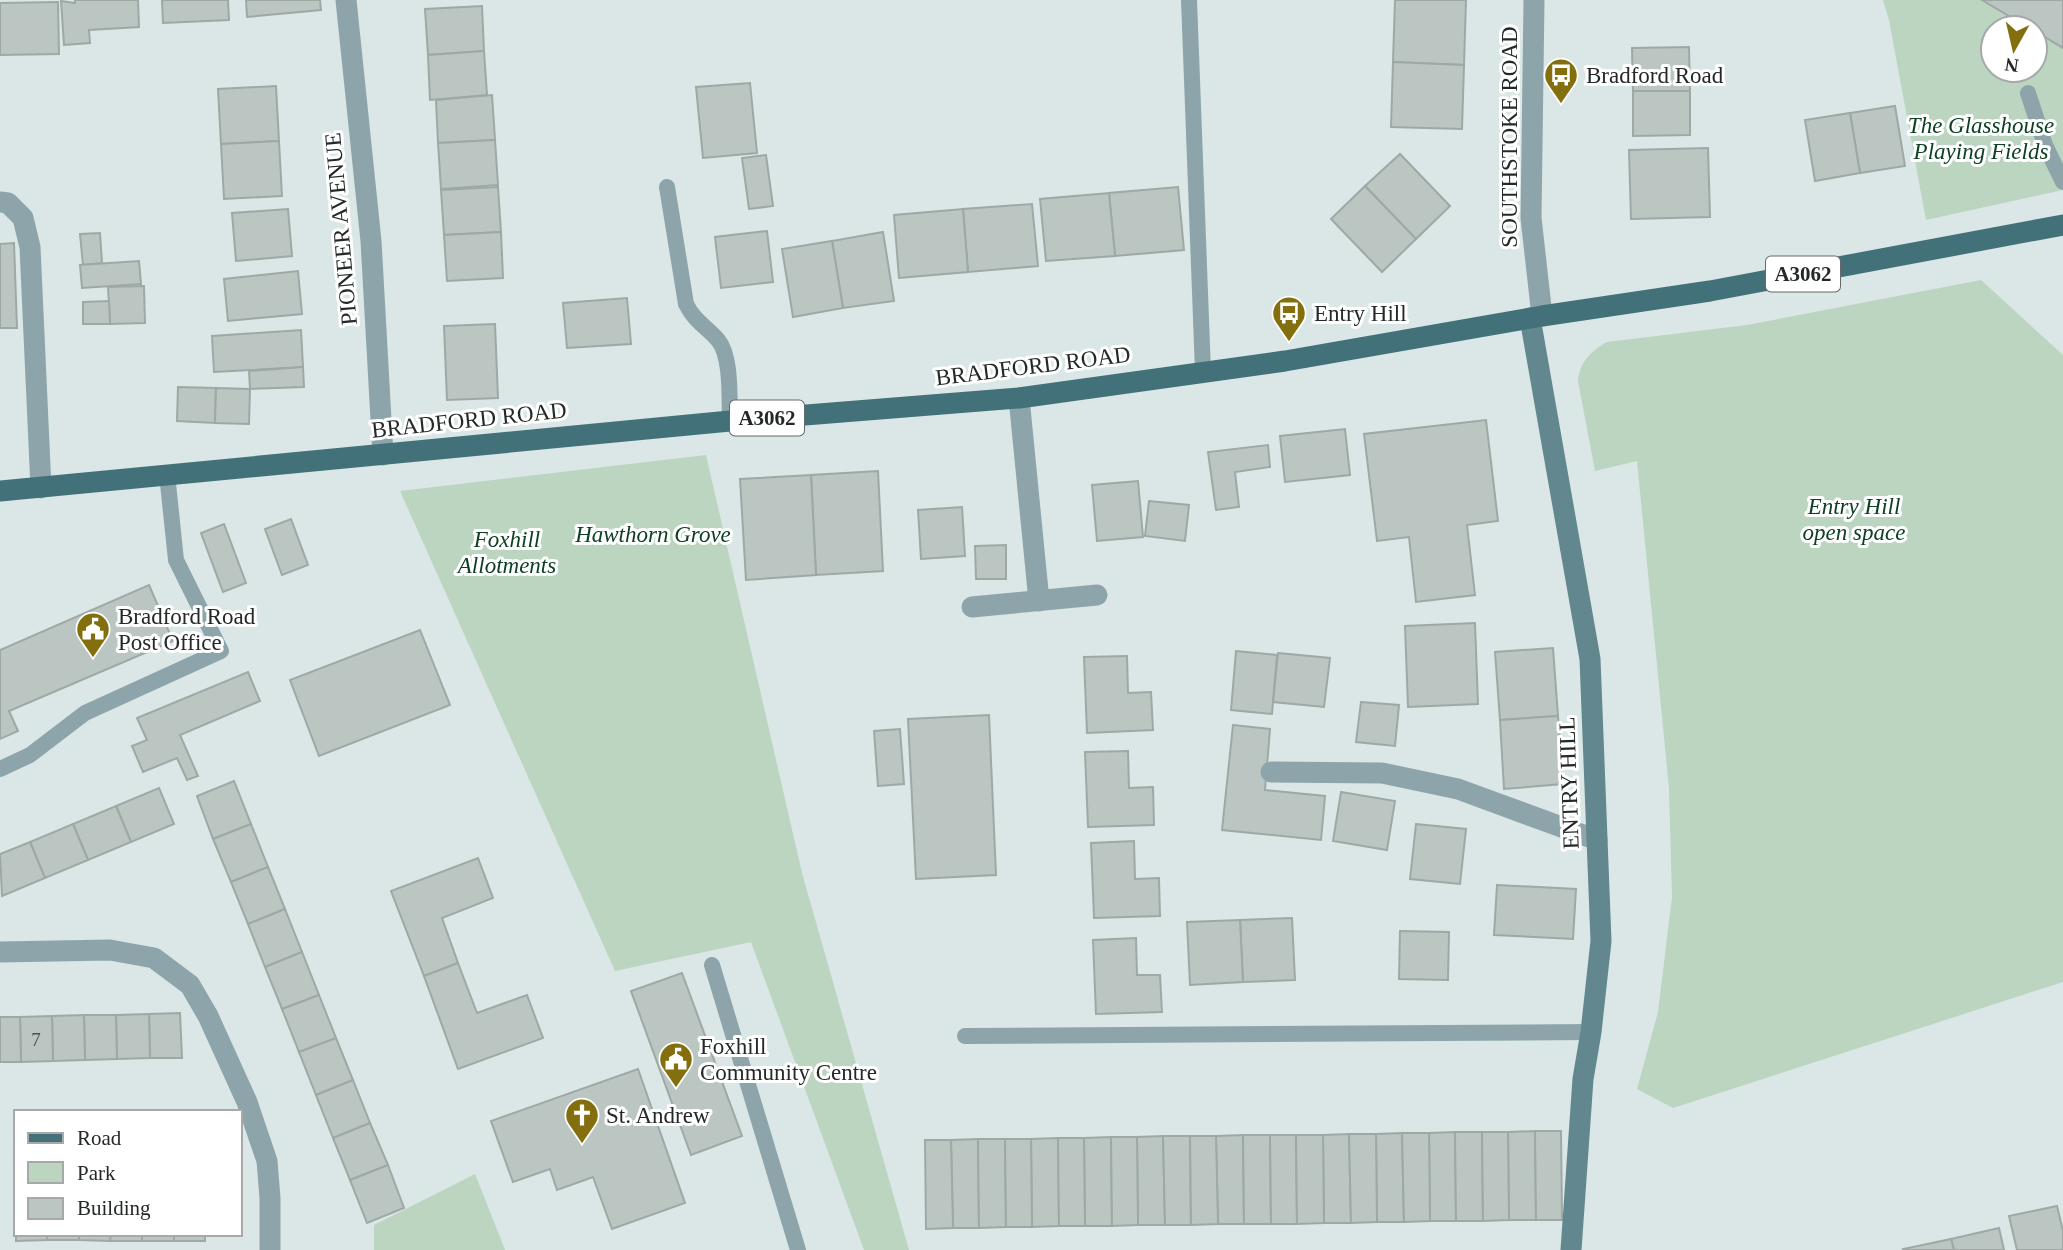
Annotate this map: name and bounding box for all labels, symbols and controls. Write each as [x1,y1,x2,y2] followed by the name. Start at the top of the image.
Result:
[1979,14,2049,84] north arrow
[1497,26,1522,248] street label: SOUTHSTOKE ROAD
[2003,54,2020,77] text: N
[1542,56,1580,105] bus stop icon: Bradford Road
[1586,63,1724,88] place label: Bradford Road
[1908,113,2054,164] park label: The Glasshouse Playing Fields
[320,132,362,326] street label: PIONEER AVENUE
[1766,256,1840,292] road number: A3062
[1270,294,1308,343] bus stop icon: Entry Hill
[1314,301,1407,326] place label: Entry Hill
[934,342,1132,390] street label: BRADFORD ROAD
[370,397,568,443] street label: BRADFORD ROAD
[730,400,804,436] road number: A3062
[1803,494,1905,545] park label: Entry Hill open space
[574,522,731,547] park label: Hawthorn Grove
[456,527,556,578] park label: Foxhill Allotments
[118,604,256,655] place label: Bradford Road Post Office
[74,610,112,659] public building icon: Bradford Road Post Office
[1554,716,1584,850] street label: ENTRY HILL
[31,1029,41,1050] house number: 7
[700,1034,877,1085] place label: Foxhill Community Centre
[657,1040,695,1089] public building icon: Foxhill Community Centre
[563,1096,601,1145] church icon: St. Andrew
[606,1103,710,1128] place label: St. Andrew
[14,1110,242,1236] legend
[77,1126,122,1150] text: Road
[77,1161,116,1185] text: Park
[77,1196,151,1220] text: Building

